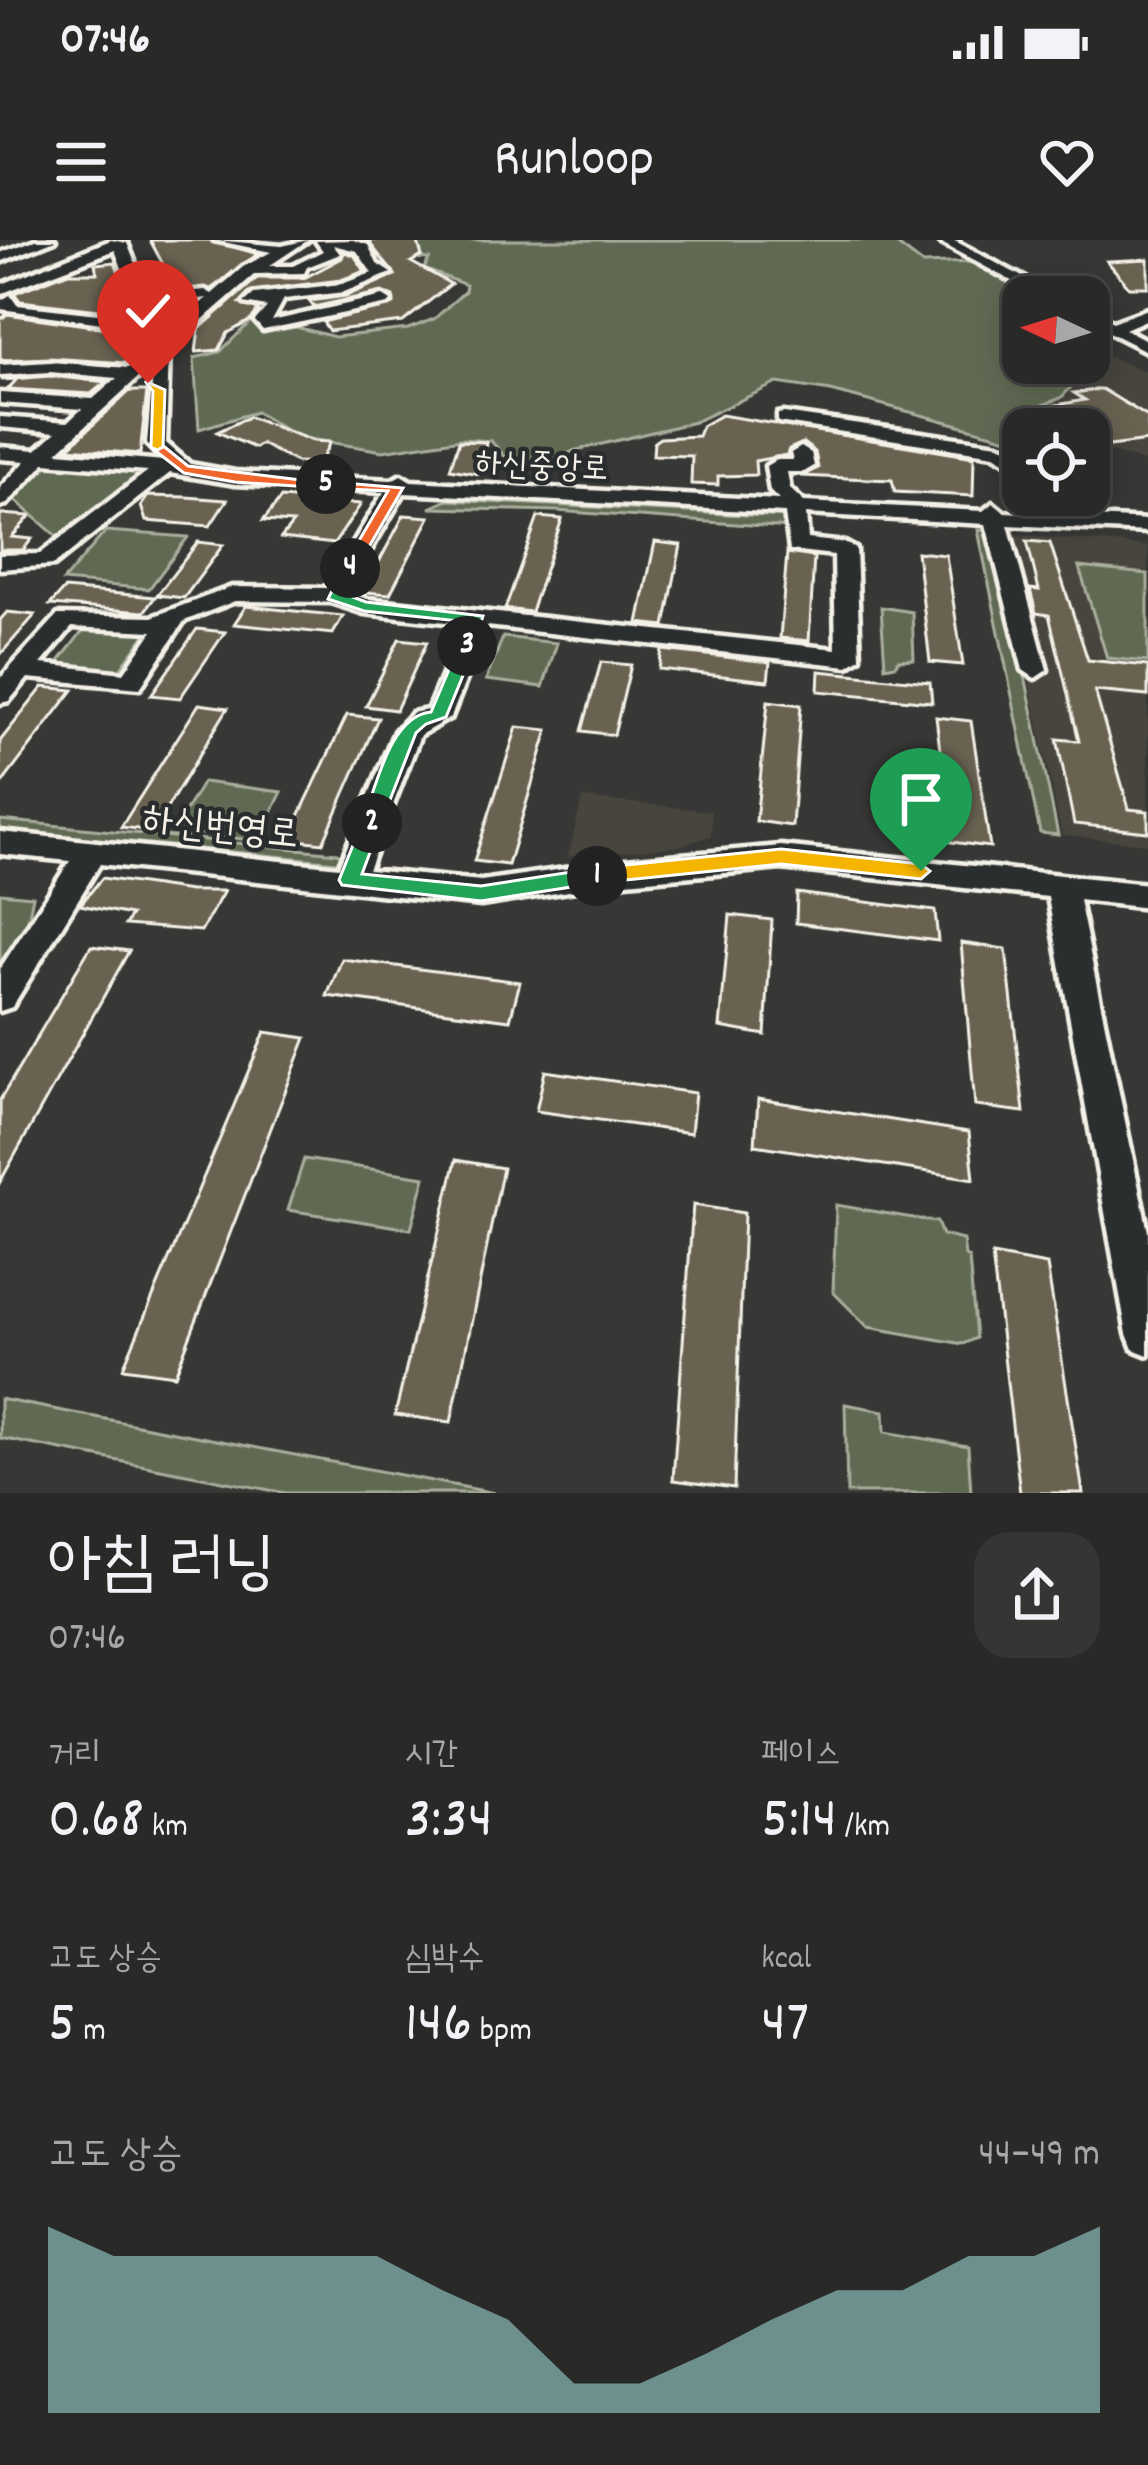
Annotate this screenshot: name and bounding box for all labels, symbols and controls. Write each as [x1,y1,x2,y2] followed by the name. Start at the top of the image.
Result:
[60,10,150,74] text: 07:46
[494,124,654,201] text: Runloop
[48,129,114,195] icon: menu
[1034,129,1100,195] icon: heart
[97,260,199,383] pin
[1002,276,1110,384] north arrow
[1002,276,1110,516] map controls
[115,278,181,344] icon: check
[1002,408,1110,516] button: locate
[474,442,609,495] street label: 하신중앙로
[296,454,356,514] pin: 5
[318,460,334,507] text: 5
[320,538,380,598] pin: 4
[343,544,357,591] text: 4
[437,616,497,676] pin: 3
[460,622,474,669] text: 3
[870,748,972,871] pin
[888,766,954,832] icon: arrive
[342,793,402,853] pin: 2
[139,795,301,866] street label: 하신번영로
[365,799,379,846] text: 2
[567,846,627,906] pin: 1
[593,852,601,899] text: 1
[48,1521,276,1615] text: 아침 러닝
[974,1532,1100,1658] button: share
[48,1613,126,1668] text: 07:46
[48,1733,101,1780] text: 거리
[405,1733,458,1780] text: 시간
[761,1733,841,1780] text: 페이스
[48,1780,144,1866] text: 0.68
[405,1780,493,1866] text: 3:34
[761,1780,837,1866] text: 5:14
[144,1805,188,1852] text: km
[837,1805,890,1852] text: /km
[48,1937,162,1984] text: 고도 상승
[405,1937,484,1984] text: 심박수
[761,1937,811,1984] text: kcal
[48,1984,76,2070] text: 5
[405,1984,472,2070] text: 146
[761,1984,809,2070] text: 47
[76,2009,106,2056] text: m
[472,2009,532,2056] text: bpm
[979,2129,1100,2184] text: 44–49 m
[48,2130,182,2185] text: 고도 상승

